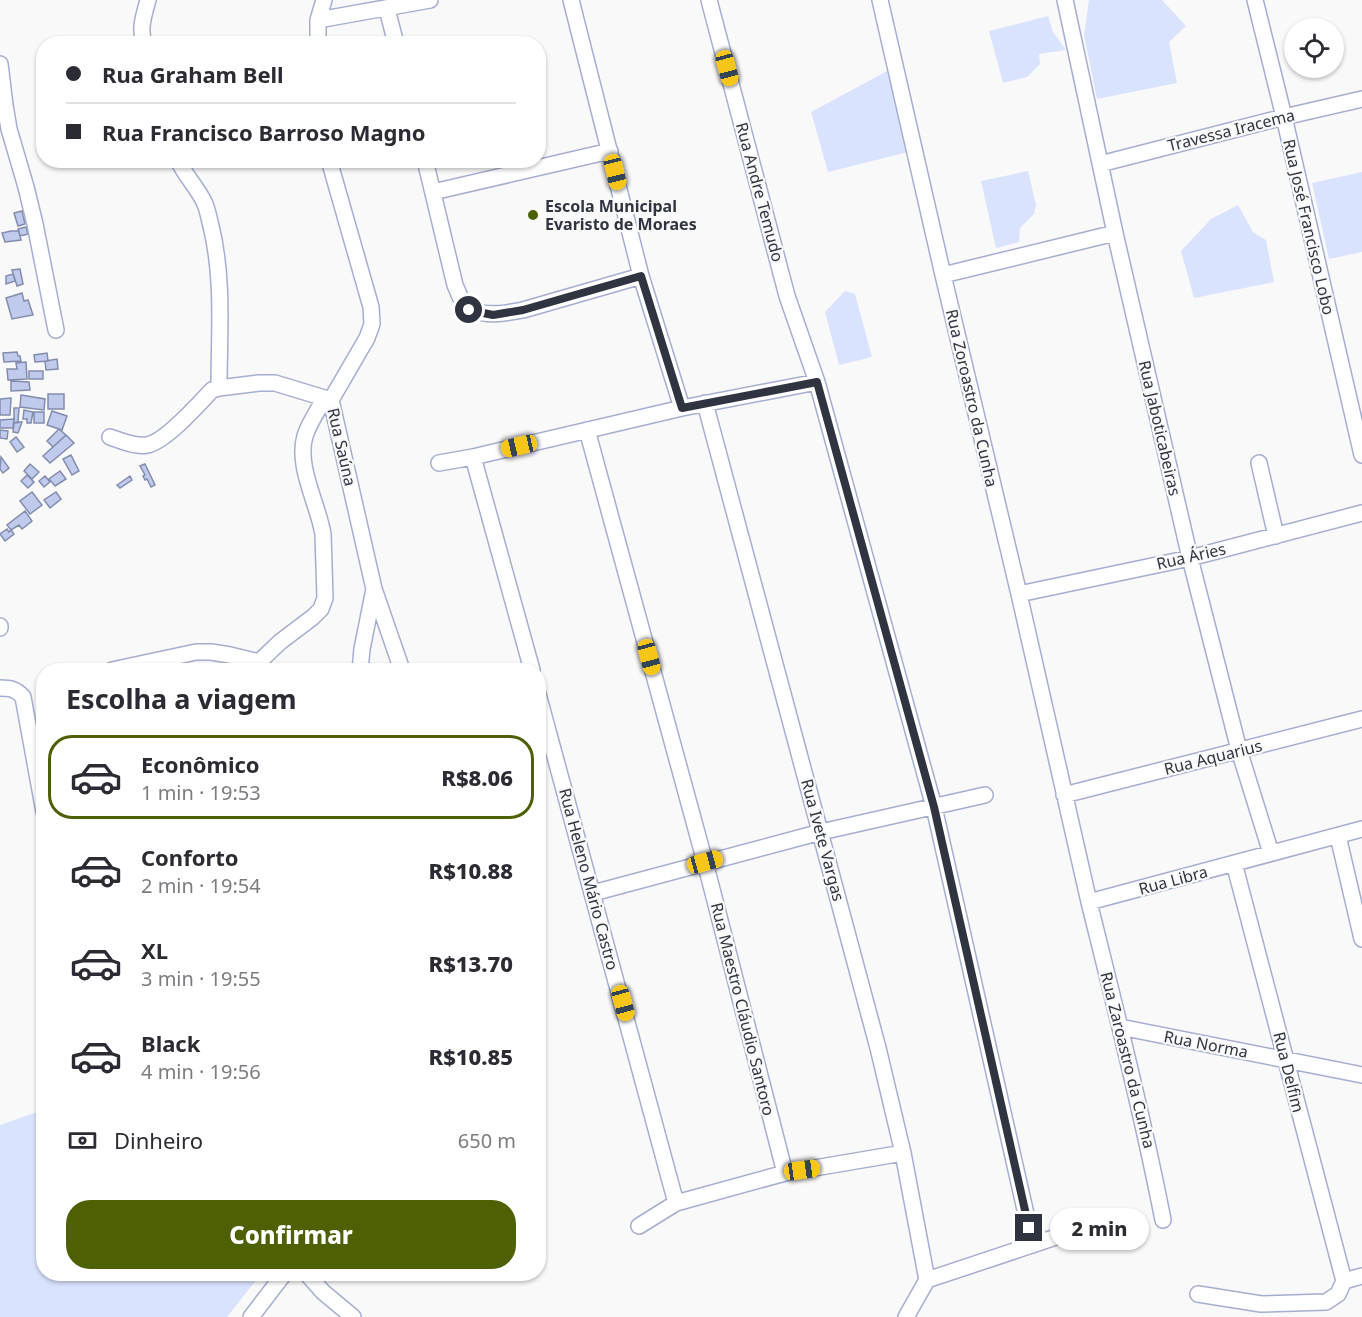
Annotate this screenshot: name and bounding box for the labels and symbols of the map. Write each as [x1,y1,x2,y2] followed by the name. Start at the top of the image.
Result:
[714,48,740,88] car
[1165,104,1297,156] street label: Travessa Iracema
[731,120,789,264] street label: Rua Andre Temudo
[1278,137,1340,317] street label: Rua José Francisco Lobo
[602,152,628,192] car
[545,195,697,235] place label: Escola Municipal Evaristo de Moraes
[526,208,540,222] marker: Escola Municipal Evaristo de Moraes
[455,296,482,323] route start
[941,307,1003,489] street label: Rua Zoroastro da Cunha
[1134,358,1186,498] street label: Rua Jaboticabeiras
[322,406,362,488] street label: Rua Saúna
[499,433,539,459] car
[1154,537,1228,575] street label: Rua Áries
[636,637,662,677] car
[1162,734,1264,780] street label: Rua Aquarius
[796,776,850,904] street label: Rua Ivete Vargas
[554,786,624,972] street label: Rua Heleno Mário Castro
[685,849,725,875] car
[1136,860,1210,900] street label: Rua Libra
[706,900,780,1118] street label: Rua Maestro Cláudio Santoro
[1095,969,1161,1151] street label: Rua Zaroastro da Cunha
[610,983,636,1023] car
[1162,1025,1250,1063] street label: Rua Norma
[1268,1029,1310,1115] street label: Rua Delfim
[783,1159,821,1181] car
[1050,1207,1149,1249] callout: 2 min
[1015,1214,1042,1241] route end

